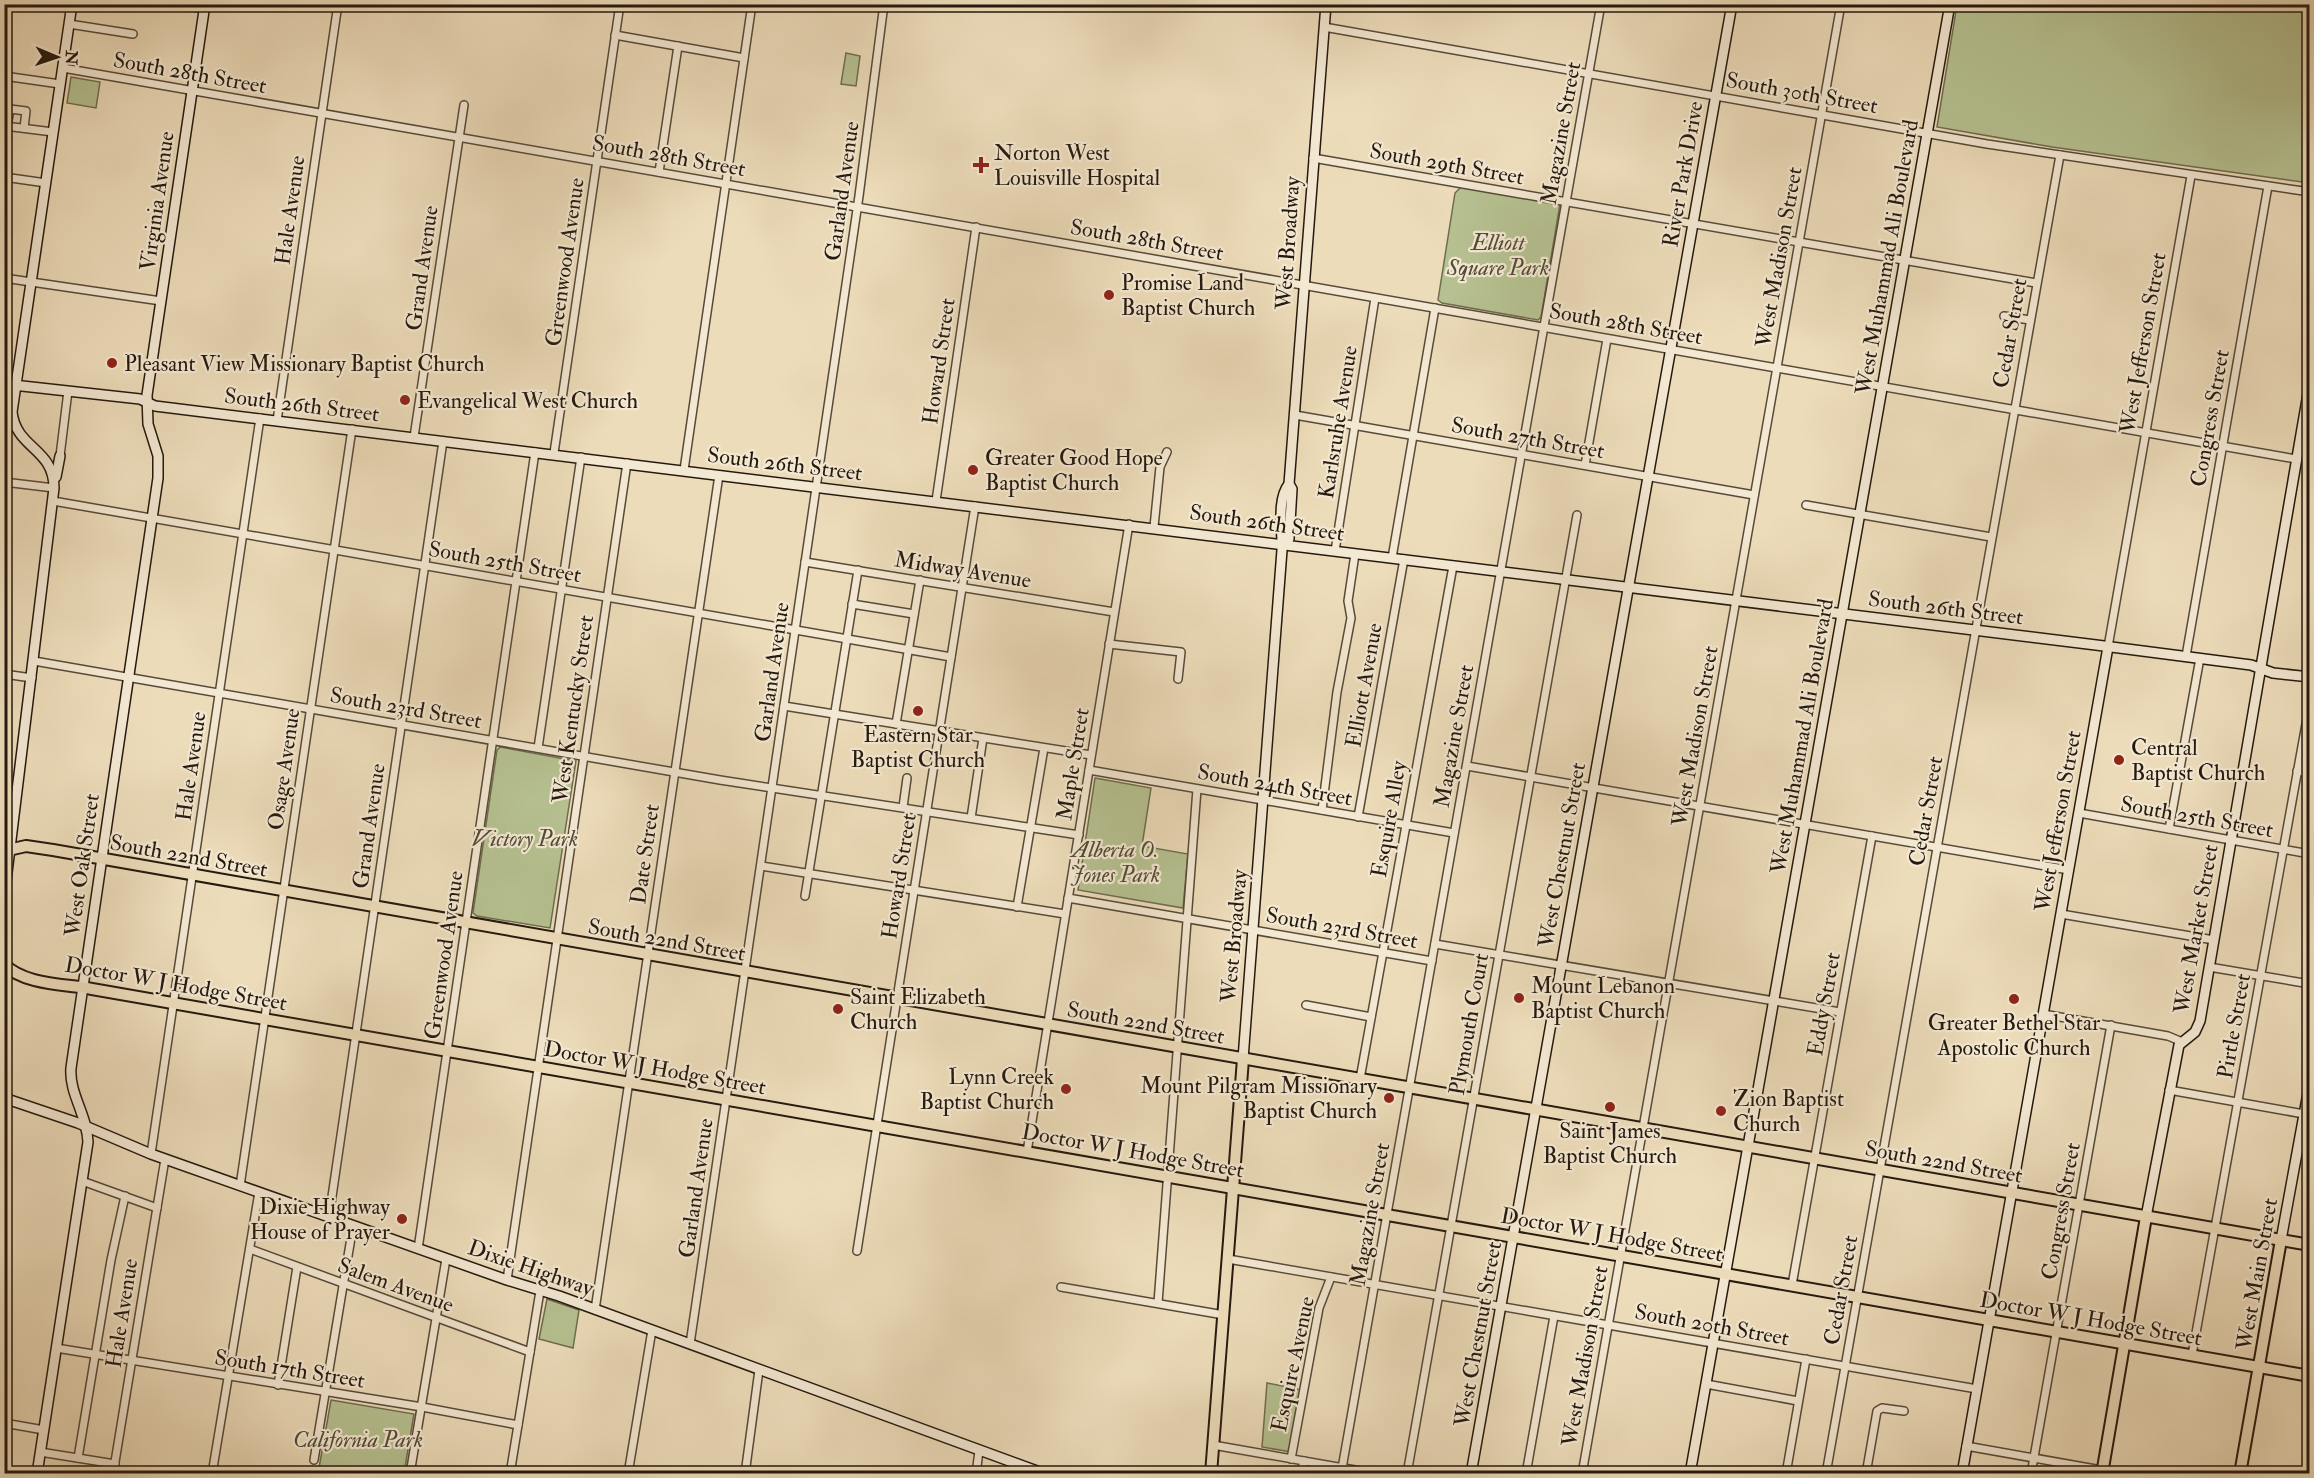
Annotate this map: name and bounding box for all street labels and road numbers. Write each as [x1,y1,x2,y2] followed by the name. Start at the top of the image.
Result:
[111,46,269,100] street label: South 28th Street
[1535,59,1587,207] street label: Magazine Street
[1724,66,1880,120] street label: South 30th Street
[1656,99,1710,249] street label: River Park Drive
[1849,117,1925,398] street label: West Muhammad Ali Boulevard
[818,120,866,263] street label: Garland Avenue
[590,129,748,183] street label: South 28th Street
[133,130,181,273] street label: Virginia Avenue
[1367,137,1526,191] street label: South 29th Street
[268,154,312,267] street label: Hale Avenue
[1749,165,1809,351] street label: West Madison Street
[1269,175,1307,312] street label: West Broadway
[539,176,591,348] street label: Greenwood Avenue
[399,204,445,333] street label: Grand Avenue
[1068,213,1226,267] street label: South 28th Street
[2113,250,2173,437] street label: West Jefferson Street
[1987,276,2033,390] street label: Cedar Street
[916,296,962,426] street label: Howard Street
[1547,297,1705,351] street label: South 28th Street
[1312,344,1364,501] street label: Karlsruhe Avenue
[2184,347,2236,489] street label: Congress Street
[223,382,381,428] street label: South 26th Street
[1449,411,1607,465] street label: South 27th Street
[706,441,864,487] street label: South 26th Street
[1188,498,1346,548] street label: South 26th Street
[426,535,583,589] street label: South 25th Street
[892,545,1033,595] street label: Midway Avenue
[1867,585,2025,631] street label: South 26th Street
[1764,596,1840,877] street label: West Muhammad Ali Boulevard
[748,601,796,744] street label: Garland Avenue
[546,613,600,806] street label: West Kentucky Street
[1339,621,1389,750] street label: Elliott Avenue
[1665,644,1725,830] street label: West Madison Street
[1428,662,1480,810] street label: Magazine Street
[328,681,484,735] street label: South 23rd Street
[262,706,306,832] street label: Osage Avenue
[1050,706,1097,823] street label: Maple Street
[169,710,213,823] street label: Hale Avenue
[2028,728,2088,915] street label: West Jefferson Street
[1903,754,1949,868] street label: Cedar Street
[1195,758,1354,812] street label: South 24th Street
[1365,758,1413,880] street label: Esquire Alley
[1532,760,1592,951] street label: West Chestnut Street
[346,762,392,891] street label: Grand Avenue
[2118,790,2275,844] street label: South 25th Street
[58,792,106,939] street label: West Oak Street
[624,802,666,906] street label: Date Street
[875,811,923,941] street label: Howard Street
[108,828,270,884] street label: South 22nd Street
[2167,842,2225,1017] street label: West Market Street
[1214,868,1254,1005] street label: West Broadway
[418,869,470,1041] street label: Greenwood Avenue
[1264,901,1420,955] street label: South 23rd Street
[586,912,748,968] street label: South 22nd Street
[1801,950,1847,1058] street label: Eddy Street
[62,951,289,1017] street label: Doctor W J Hodge Street
[1443,951,1495,1097] street label: Plymouth Court
[2211,971,2257,1081] street label: Pirtle Street
[1065,995,1227,1051] street label: South 22nd Street
[541,1035,768,1101] street label: Doctor W J Hodge Street
[672,1117,720,1260] street label: Garland Avenue
[1019,1118,1246,1184] street label: Doctor W J Hodge Street
[1863,1134,2025,1190] street label: South 22nd Street
[1344,1140,1396,1288] street label: Magazine Street
[2035,1140,2087,1282] street label: Congress Street
[2230,1196,2284,1353] street label: West Main Street
[1498,1202,1725,1268] street label: Doctor W J Hodge Street
[464,1233,598,1303] street label: Dixie Highway
[1818,1233,1864,1347] street label: Cedar Street
[1448,1239,1508,1430] street label: West Chestnut Street
[334,1251,457,1319] street label: Salem Avenue
[100,1257,144,1370] street label: Hale Avenue
[1555,1264,1615,1450] street label: West Madison Street
[1977,1286,2204,1352] street label: Doctor W J Hodge Street
[1265,1294,1321,1434] street label: Esquire Avenue
[1632,1298,1791,1352] street label: South 20th Street
[213,1343,367,1395] street label: South 17th Street

